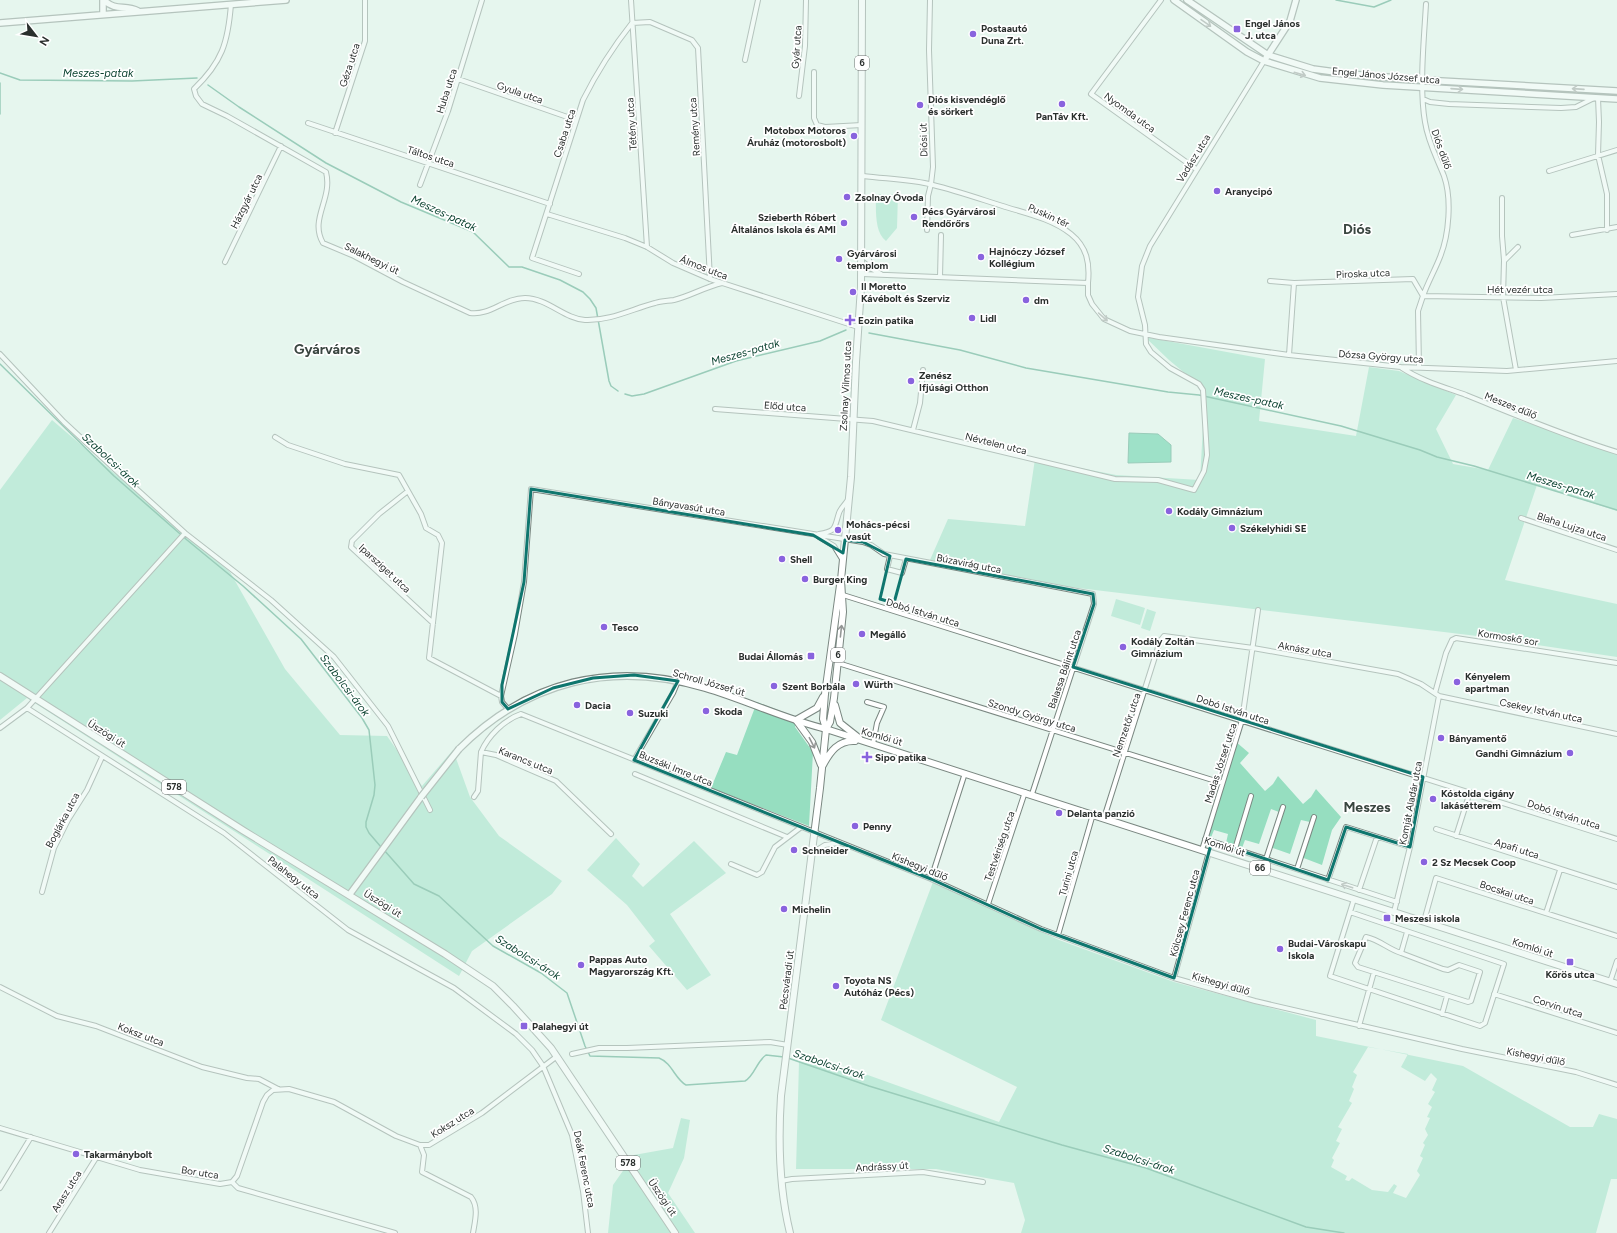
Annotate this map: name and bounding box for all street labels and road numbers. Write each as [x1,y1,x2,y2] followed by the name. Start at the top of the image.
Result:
[788,25,805,69] street label: Gyár utca
[336,42,363,89] street label: Géza utca
[855,56,869,70] road number: 6
[1331,64,1440,87] street label: Engel János József utca
[433,67,460,115] street label: Huba utca
[495,79,545,106] street label: Gyula utca
[1101,89,1158,135] street label: Nyomda utca
[623,97,640,151] street label: Tétény utca
[686,97,703,157] street label: Remény utca
[551,107,578,159] street label: Csaba utca
[916,123,931,157] street label: Diósi út
[1428,127,1455,171] street label: Diós dűlő
[1173,132,1213,185] street label: Vadász utca
[406,143,456,170] street label: Táltos utca
[228,172,265,231] street label: Házgyár utca
[1026,201,1072,231] street label: Puskin tér
[342,240,402,277] street label: Salakhegyi út
[678,252,730,283] street label: Álmos utca
[1336,266,1390,281] street label: Piroska utca
[1487,283,1553,296] street label: Hét vezér utca
[837,341,854,431] street label: Zsolnay Vilmos utca
[1338,347,1424,366] street label: Dózsa György utca
[1483,389,1539,422] street label: Meszes dűlő
[764,399,806,414] street label: Előd utca
[964,430,1028,457] street label: Névtelen utca
[652,494,726,519] street label: Bányavasút utca
[1535,509,1608,544] street label: Blaha Lujza utca
[356,541,413,596] street label: Iparsziget utca
[935,551,1002,576] street label: Búzavirág utca
[885,595,961,630] street label: Dobó István utca
[1477,626,1540,649] street label: Kormoskő sor
[1045,628,1084,710] street label: Balassa Bálint utca
[1277,638,1333,661] street label: Aknász utca
[831,648,845,662] road number: 6
[671,666,747,699] street label: Schroll József út
[1109,691,1144,759] street label: Nemzetőr utca
[1195,692,1271,727] street label: Dobó István utca
[1498,695,1584,726] street label: Csekey István utca
[986,696,1077,735] street label: Szondy György utca
[85,717,128,750] street label: Üszögi út
[1201,721,1240,805] street label: Madas József utca
[860,724,904,749] street label: Komlói út
[497,744,555,777] street label: Karancs utca
[637,748,715,789] street label: Buzsáki Imre utca
[1396,760,1425,846] street label: Komját Aladár utca
[162,780,186,794] road number: 578
[42,790,82,850] street label: Boglárka utca
[1526,797,1602,832] street label: Dobó István utca
[981,809,1018,883] street label: Testvériség utca
[1203,834,1247,859] street label: Komlói út
[1493,835,1541,862] street label: Apafi utca
[890,849,950,884] street label: Kishegyi dűlő
[1056,849,1081,897] street label: Turini utca
[265,853,322,902] street label: Palahegy utca
[1250,861,1270,875] road number: 66
[1167,868,1202,958] street label: Kölcsey Ferenc utca
[1478,878,1536,907] street label: Bocskai utca
[361,887,404,920] street label: Üszögi út
[1511,935,1555,960] street label: Komlói út
[776,949,797,1011] street label: Pécsváradi út
[1190,969,1251,998] street label: Kishegyi dűlő
[1531,992,1584,1021] street label: Corvin utca
[116,1020,166,1049] street label: Koksz utca
[1505,1044,1567,1069] street label: Kishegyi dűlő
[428,1104,476,1141] street label: Koksz utca
[571,1130,598,1208] street label: Deák Ferenc utca
[616,1156,640,1170] road number: 578
[855,1159,909,1174] street label: Andrássy út
[180,1163,220,1182] street label: Bor utca
[48,1168,84,1215] street label: Arasz utca
[645,1176,680,1219] street label: Üszögi út

